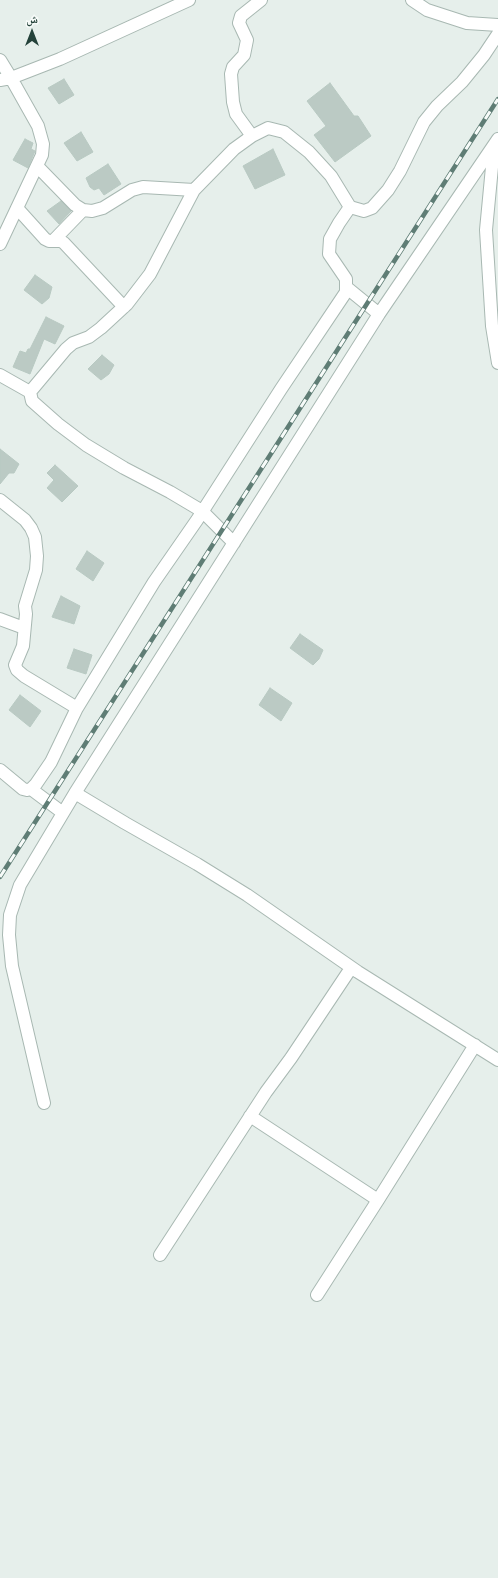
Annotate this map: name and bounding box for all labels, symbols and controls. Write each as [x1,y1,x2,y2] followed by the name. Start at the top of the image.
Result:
[12,12,52,52] north arrow
[26,13,38,26] text: ش

